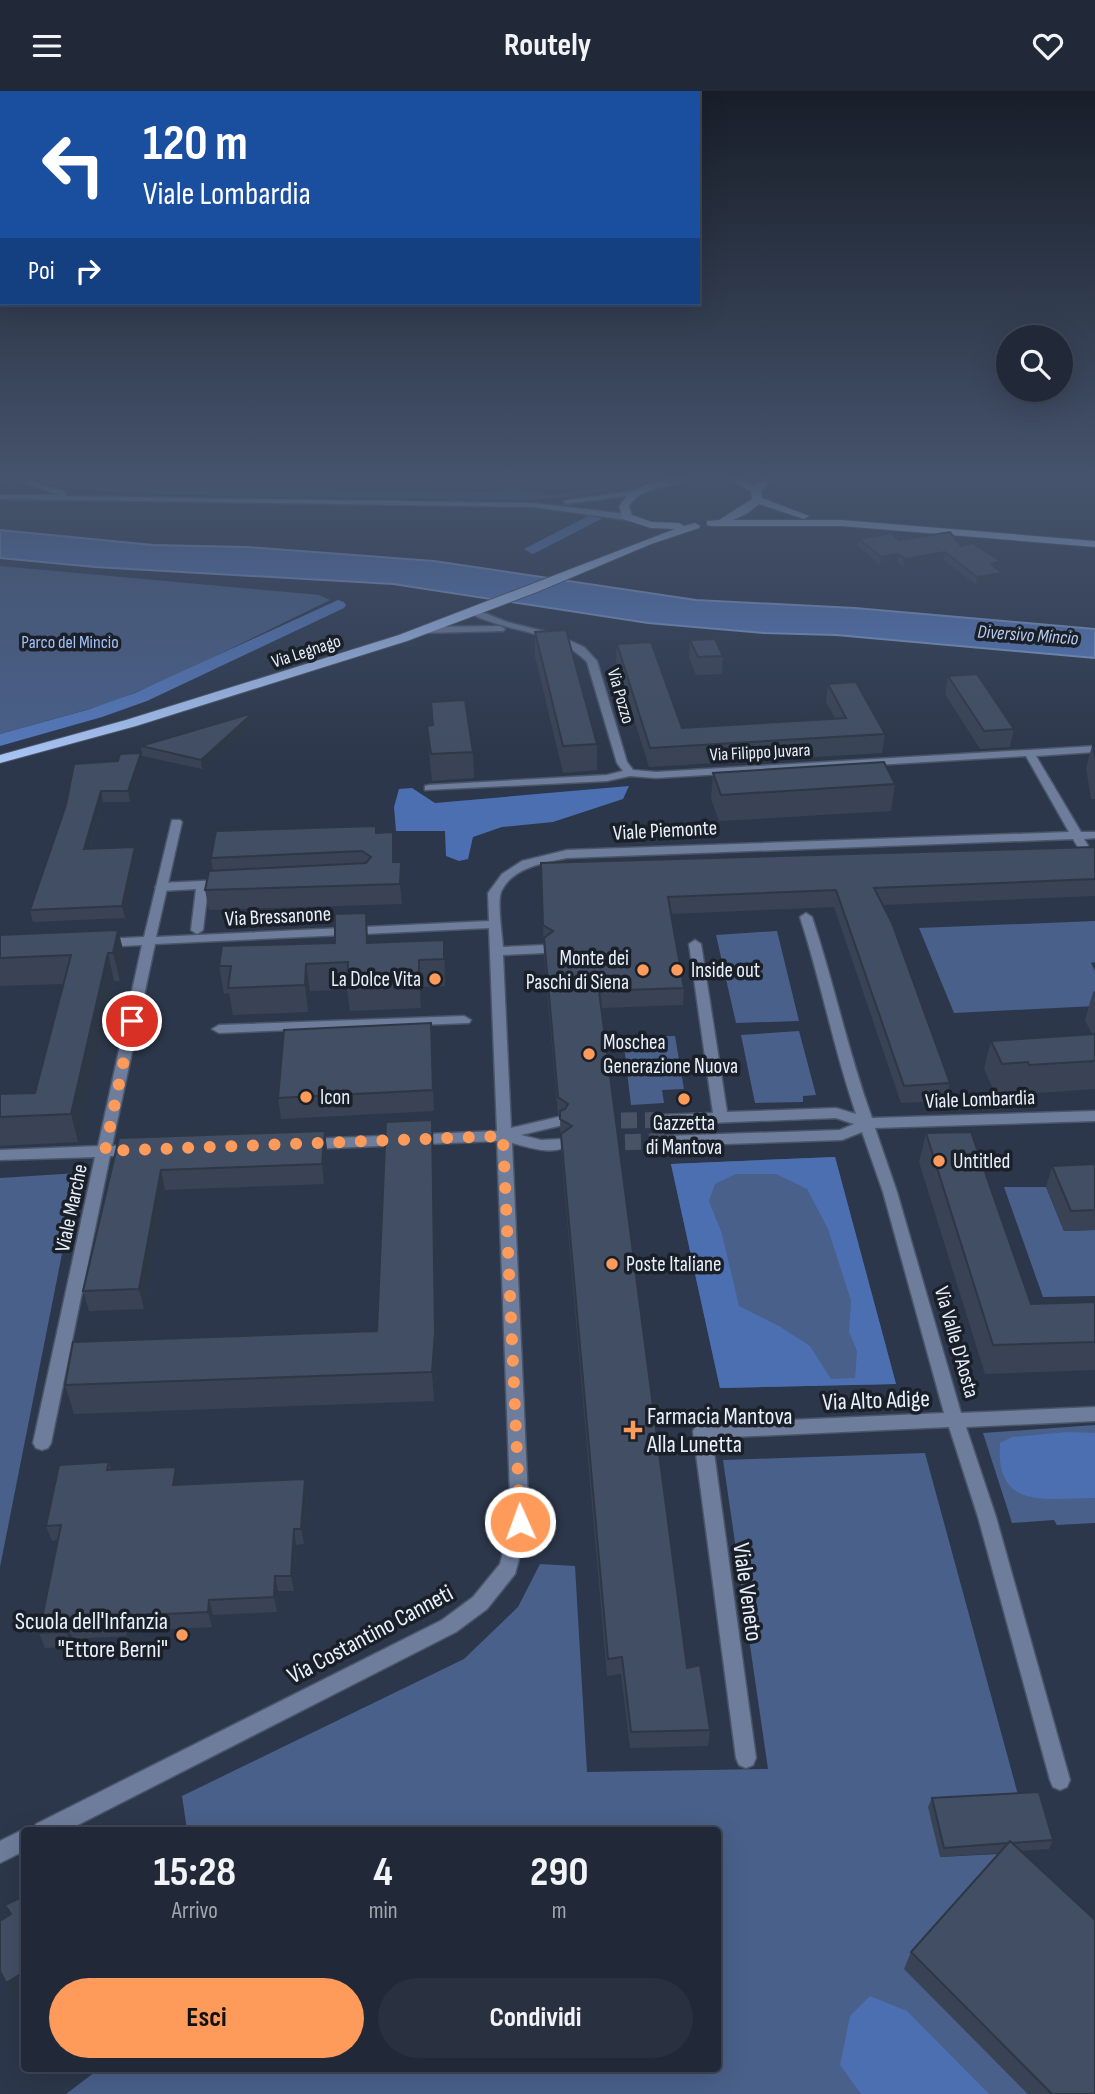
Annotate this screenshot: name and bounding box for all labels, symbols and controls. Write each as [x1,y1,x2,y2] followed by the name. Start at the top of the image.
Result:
[504,26,591,65] text: Routely
[28,27,66,65] icon: menu
[1029,27,1067,65] icon: heart
[143,115,248,174] text: 120 m
[28,119,119,210] icon: left
[143,175,311,214] text: Viale Lombardia
[69,252,107,290] icon: right
[28,256,55,287] text: Poi
[996,325,1073,402] map controls
[996,325,1073,402] button: search
[977,620,1079,651] water label: Diversivo Mincio
[269,630,343,672] street label: Via Legnago
[21,632,119,653] park label: Parco del Mincio
[603,666,638,726] street label: Via Pozzo
[709,739,811,766] street label: Via Filippo Juvara
[612,815,718,846] street label: Viale Piemonte
[224,901,332,932] street label: Via Bressanone
[526,946,629,995] place label: Monte dei Paschi di Siena
[691,958,760,983] place label: Inside out
[635,962,651,978] marker: Monte dei Paschi di Siena
[669,962,685,978] marker: Inside out
[331,967,421,992] place label: La Dolce Vita
[427,971,443,987] marker: La Dolce Vita
[102,991,162,1051] pin
[113,1002,151,1040] icon: arrive
[603,1030,738,1079] place label: Moschea Generazione Nuova
[581,1046,597,1062] marker: Moschea Generazione Nuova
[320,1085,350,1110] place label: Icon
[925,1085,1035,1114] street label: Viale Lombardia
[298,1089,314,1105] marker: Icon
[676,1091,692,1107] marker: Gazzetta di Mantova
[646,1111,722,1160] place label: Gazzetta di Mantova
[953,1149,1010,1174] place label: Untitled
[931,1153,947,1169] marker: Untitled
[50,1162,93,1254] street label: Viale Marche
[626,1252,722,1277] place label: Poste Italiane
[604,1256,620,1272] marker: Poste Italiane
[929,1284,984,1401] street label: Via Valle D'Aosta
[822,1384,930,1417] street label: Via Alto Adige
[646,1402,793,1459] place label: Farmacia Mantova Alla Lunetta
[625,1422,641,1438] marker: Farmacia Mantova Alla Lunetta
[483,1485,557,1559] position arrow
[726,1541,769,1643] street label: Viale Veneto
[282,1579,458,1690] street label: Via Costantino Canneti
[15,1607,168,1664] place label: Scuola dell'Infanzia "Ettore Berni"
[174,1627,190,1643] marker: Scuola dell'Infanzia "Ettore Berni"
[154,1847,236,1898] text: 15:28
[373,1847,393,1898] text: 4
[530,1847,588,1898] text: 290
[172,1897,218,1925] text: Arrivo
[369,1897,398,1925] text: min
[552,1897,567,1925] text: m
[49,1978,364,2058] button: Esci
[378,1978,693,2058] button: Condividi

